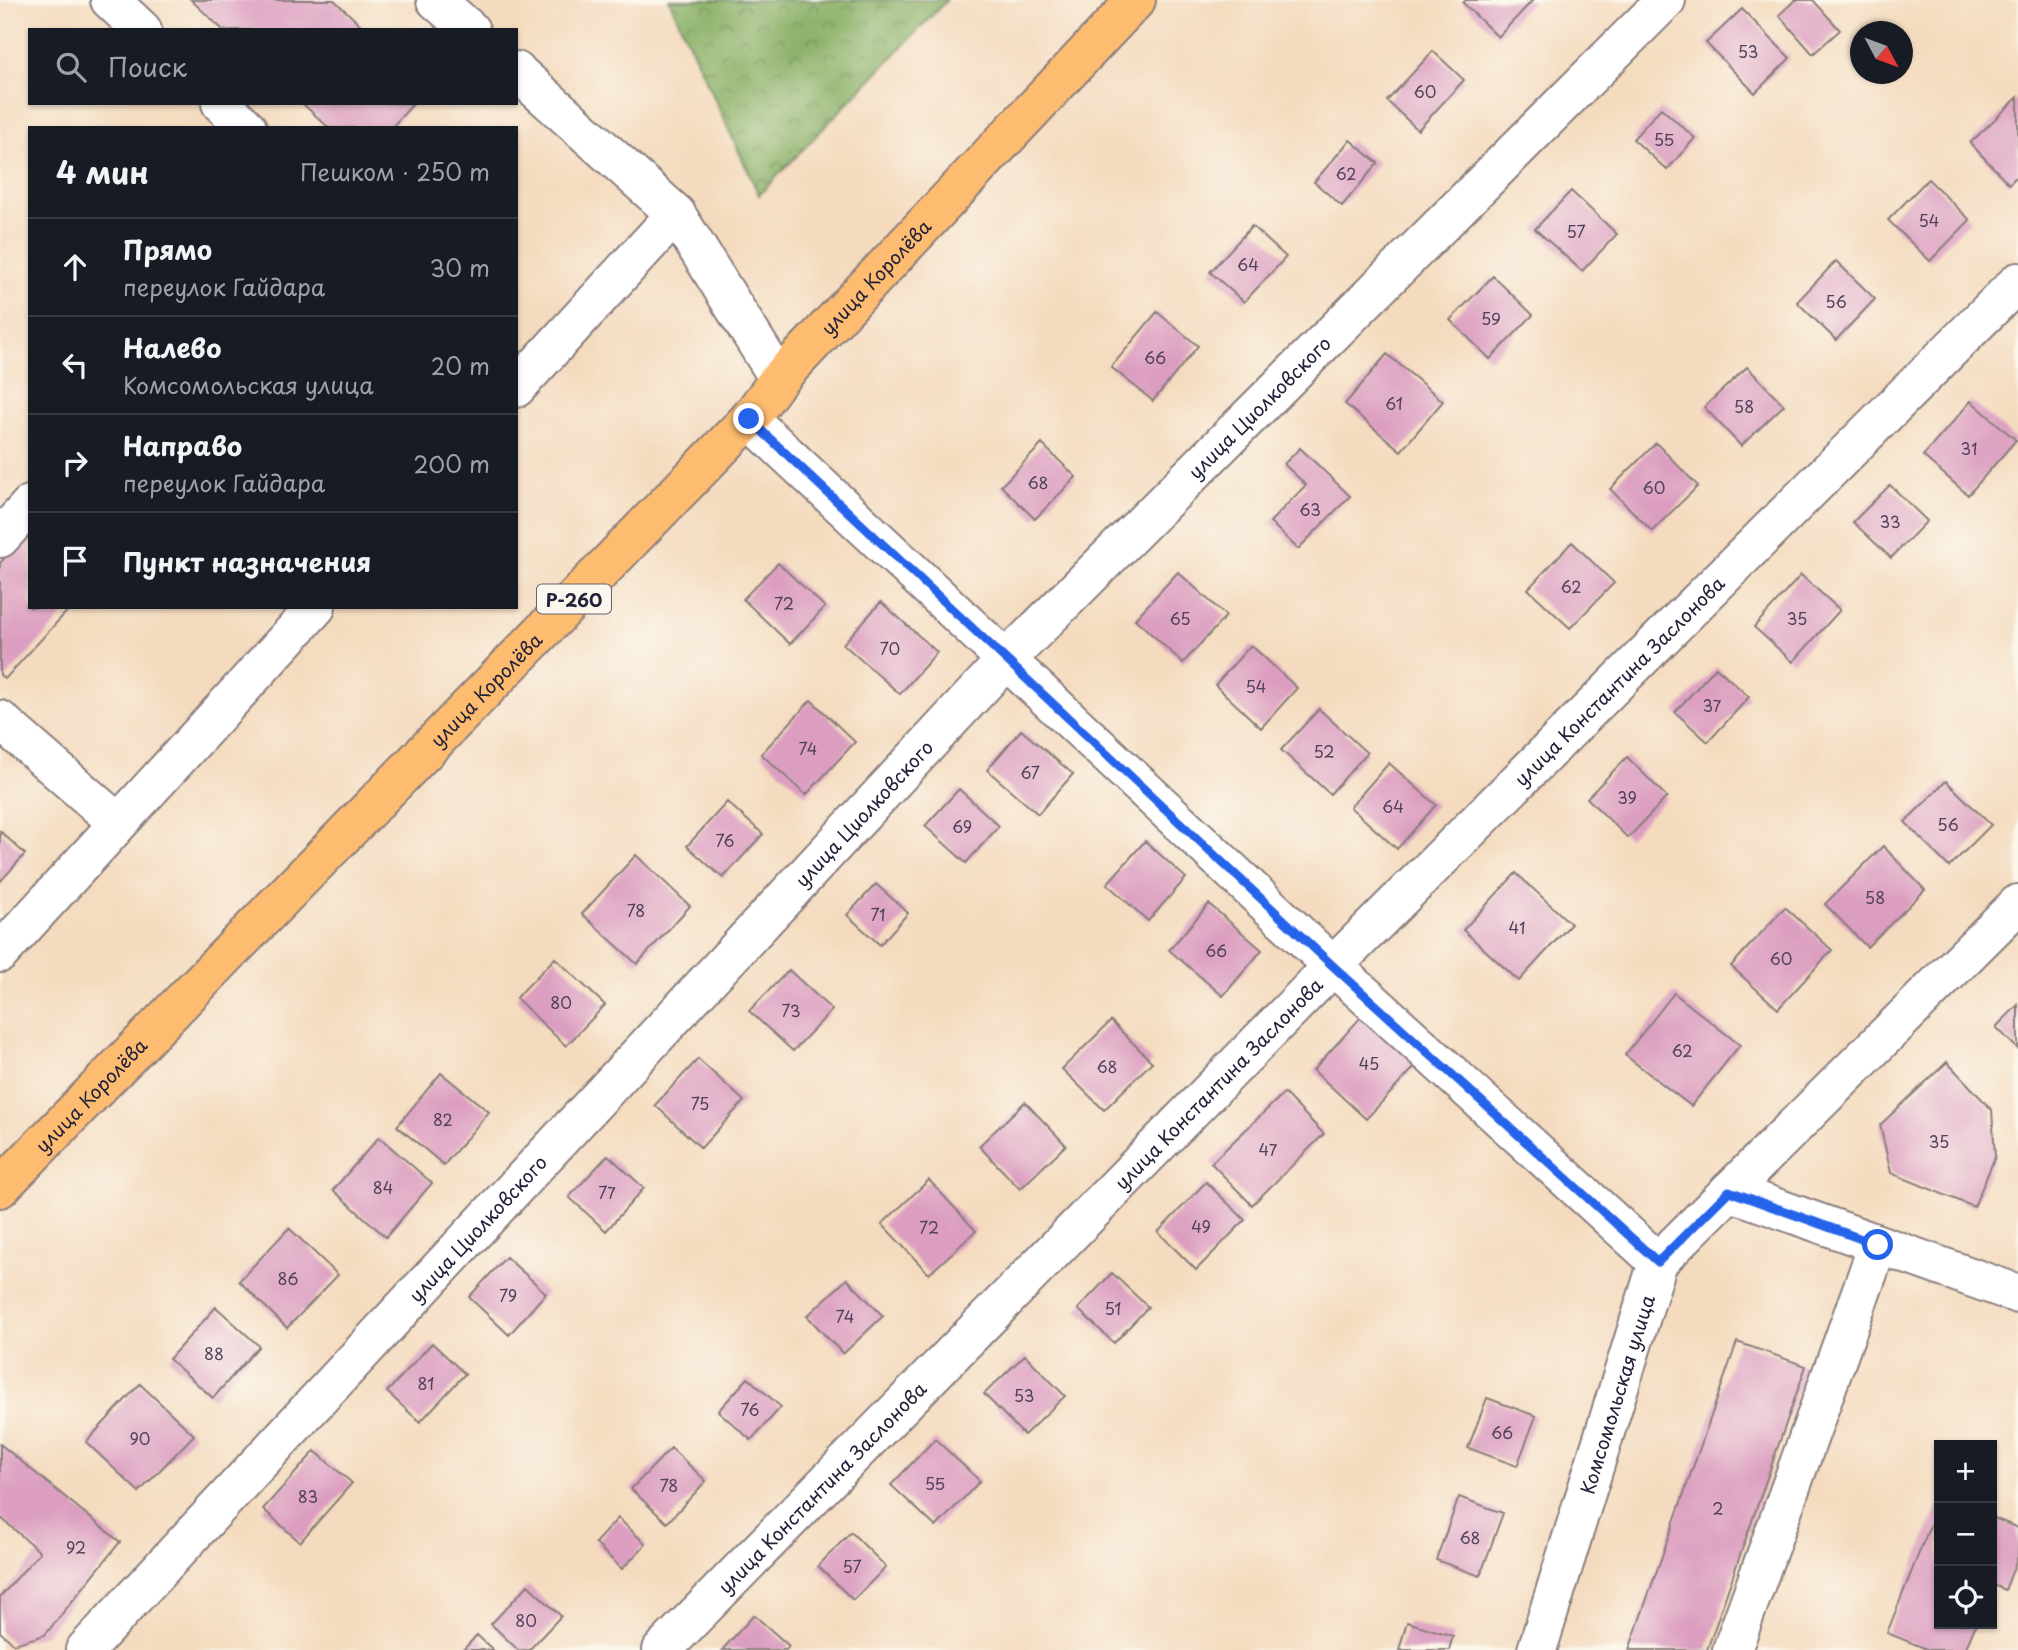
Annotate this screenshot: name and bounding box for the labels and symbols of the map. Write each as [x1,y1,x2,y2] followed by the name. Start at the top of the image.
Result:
[1850,21,1913,84] north arrow
[1738,39,1758,63] house number: 53
[1414,79,1436,103] house number: 60
[1654,127,1674,151] house number: 55
[1335,161,1357,185] house number: 62
[1919,208,1939,232] house number: 54
[814,212,937,341] street label: улица Королёва
[1566,219,1586,243] house number: 57
[1237,252,1259,276] house number: 64
[1825,289,1847,313] house number: 56
[1481,306,1501,330] house number: 59
[1181,329,1337,485] street label: улица Циолковского
[1144,345,1166,369] house number: 66
[1385,391,1403,415] house number: 61
[1734,394,1754,418] house number: 58
[733,403,764,434] route end
[1961,436,1977,460] house number: 31
[1027,470,1049,494] house number: 68
[1643,475,1665,499] house number: 60
[1299,497,1321,521] house number: 63
[1879,509,1901,533] house number: 33
[1507,569,1730,792] street label: улица Константина Заслонова
[1560,574,1582,598] house number: 62
[537,584,611,614] road number: Р-260
[774,591,794,615] house number: 72
[1169,606,1191,630] house number: 65
[1787,606,1807,630] house number: 35
[423,626,548,753] street label: улица Королёва
[880,636,900,660] house number: 70
[1246,674,1266,698] house number: 54
[1703,693,1722,717] house number: 37
[788,733,939,893] street label: улица Циолковского
[799,736,817,760] house number: 74
[1313,739,1335,763] house number: 52
[1020,760,1040,784] house number: 67
[1617,785,1637,809] house number: 39
[1382,794,1404,818] house number: 64
[1937,812,1959,836] house number: 56
[952,814,972,838] house number: 69
[715,828,735,852] house number: 76
[1865,885,1885,909] house number: 58
[627,898,645,922] house number: 78
[871,902,886,926] house number: 71
[1509,915,1525,939] house number: 41
[1205,938,1227,962] house number: 66
[1770,946,1792,970] house number: 60
[1107,971,1329,1196] street label: улица Константина Заслонова
[550,990,572,1014] house number: 80
[781,998,801,1022] house number: 73
[28,1031,153,1158] street label: улица Королёва
[1671,1038,1693,1062] house number: 62
[1359,1051,1379,1075] house number: 45
[1096,1054,1118,1078] house number: 68
[691,1091,709,1115] house number: 75
[433,1107,453,1131] house number: 82
[1929,1129,1949,1153] house number: 35
[1259,1137,1278,1161] house number: 47
[402,1149,553,1308] street label: улица Циолковского
[373,1175,393,1199] house number: 84
[598,1180,616,1204] house number: 77
[1191,1214,1211,1238] house number: 49
[919,1215,939,1239] house number: 72
[1862,1229,1893,1260] route start
[278,1266,298,1290] house number: 86
[499,1283,517,1307] house number: 79
[1573,1291,1661,1497] street label: Комсомольская улица
[1104,1296,1122,1320] house number: 51
[836,1304,854,1328] house number: 74
[204,1341,224,1365] house number: 88
[417,1371,435,1395] house number: 81
[711,1375,932,1600] street label: улица Константина Заслонова
[1014,1383,1034,1407] house number: 53
[740,1397,760,1421] house number: 76
[1491,1420,1513,1444] house number: 66
[129,1426,151,1450] house number: 90
[925,1471,945,1495] house number: 55
[660,1473,678,1497] house number: 78
[298,1484,318,1508] house number: 83
[1712,1496,1724,1520] house number: 2
[1459,1525,1481,1549] house number: 68
[66,1535,86,1559] house number: 92
[842,1554,862,1578] house number: 57
[515,1608,537,1632] house number: 80

